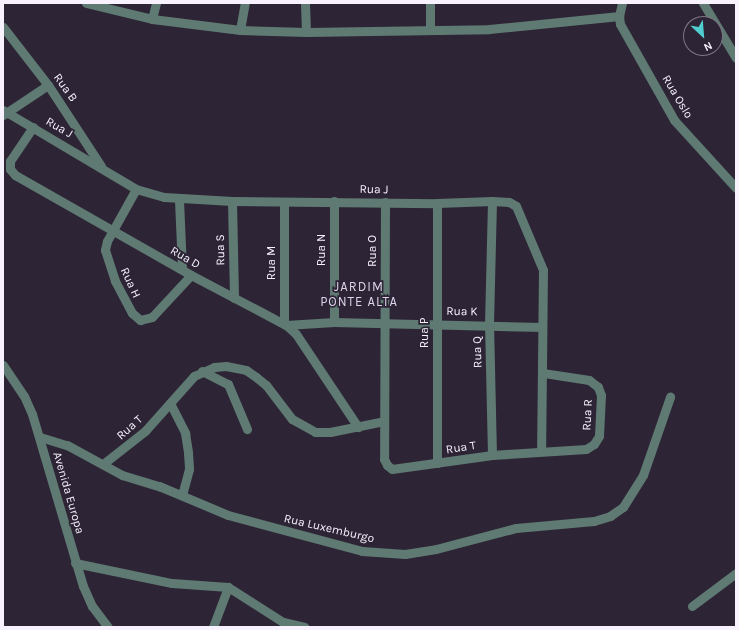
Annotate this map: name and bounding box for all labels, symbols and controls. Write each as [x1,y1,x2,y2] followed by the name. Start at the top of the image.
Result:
[683,16,723,56] north arrow
[702,39,714,54] text: N
[50,71,80,105] street label: Rua B
[658,73,696,121] street label: Rua Oslo
[43,115,75,141] street label: Rua J
[359,183,389,197] street label: Rua J
[214,234,228,266] street label: Rua S
[315,234,329,266] street label: Rua N
[366,235,380,267] street label: Rua O
[168,244,202,272] street label: Rua D
[265,246,279,280] street label: Rua M
[117,265,143,301] street label: Rua H
[320,280,398,311] district label: JARDIM PONTE ALTA
[446,305,478,319] street label: Rua K
[418,318,432,348] street label: Rua P
[471,336,485,368] street label: Rua Q
[580,399,596,431] street label: Rua R
[114,413,146,443] street label: Rua T
[445,439,477,457] street label: Rua T
[49,450,87,536] street label: Avenida Europa
[282,512,376,546] street label: Rua Luxemburgo

